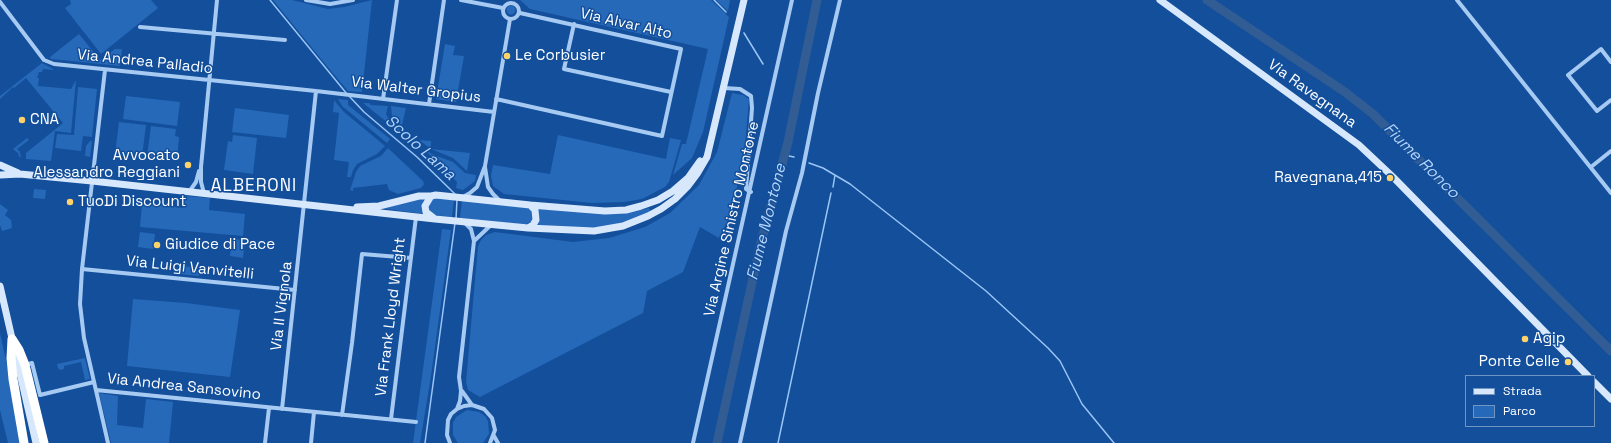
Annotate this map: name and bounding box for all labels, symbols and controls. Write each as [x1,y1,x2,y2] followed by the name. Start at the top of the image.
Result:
[578,5,674,43] street label: Via Alvar Alto
[76,46,214,78] street label: Via Andrea Palladio
[515,47,605,65] place label: Le Corbusier
[502,51,512,61] marker: Le Corbusier
[1264,56,1360,132] street label: Via Ravegnana
[350,73,482,107] street label: Via Walter Gropius
[30,111,59,129] place label: CNA
[381,111,459,185] water label: Scolo Lama
[17,115,27,125] marker: CNA
[1379,119,1463,203] water label: Fiume Ronco
[701,120,763,318] street label: Via Argine Sinistro Montone
[33,147,180,182] place label: Avvocato Alessandro Reggiani
[183,160,193,170] marker: Avvocato Alessandro Reggiani
[743,162,791,282] water label: Fiume Montone
[1274,169,1382,187] place label: Ravegnana,415
[1385,173,1395,183] marker: Ravegnana,415
[211,176,297,196] district label: ALBERONI
[78,193,186,211] place label: TuoDi Discount
[65,197,75,207] marker: TuoDi Discount
[165,236,275,254] place label: Giudice di Pace
[372,236,410,398] street label: Via Frank Lloyd Wright
[152,240,162,250] marker: Giudice di Pace
[125,252,255,284] street label: Via Luigi Vanvitelli
[268,260,296,352] street label: Via Il Vignola
[1533,330,1565,348] place label: Agip
[1520,334,1530,344] marker: Agip
[1479,353,1560,371] place label: Ponte Celle
[1563,357,1573,367] marker: Ponte Celle
[106,370,262,404] street label: Via Andrea Sansovino
[1465,375,1595,427] legend
[1503,383,1542,399] text: Strada
[1503,403,1536,419] text: Parco

